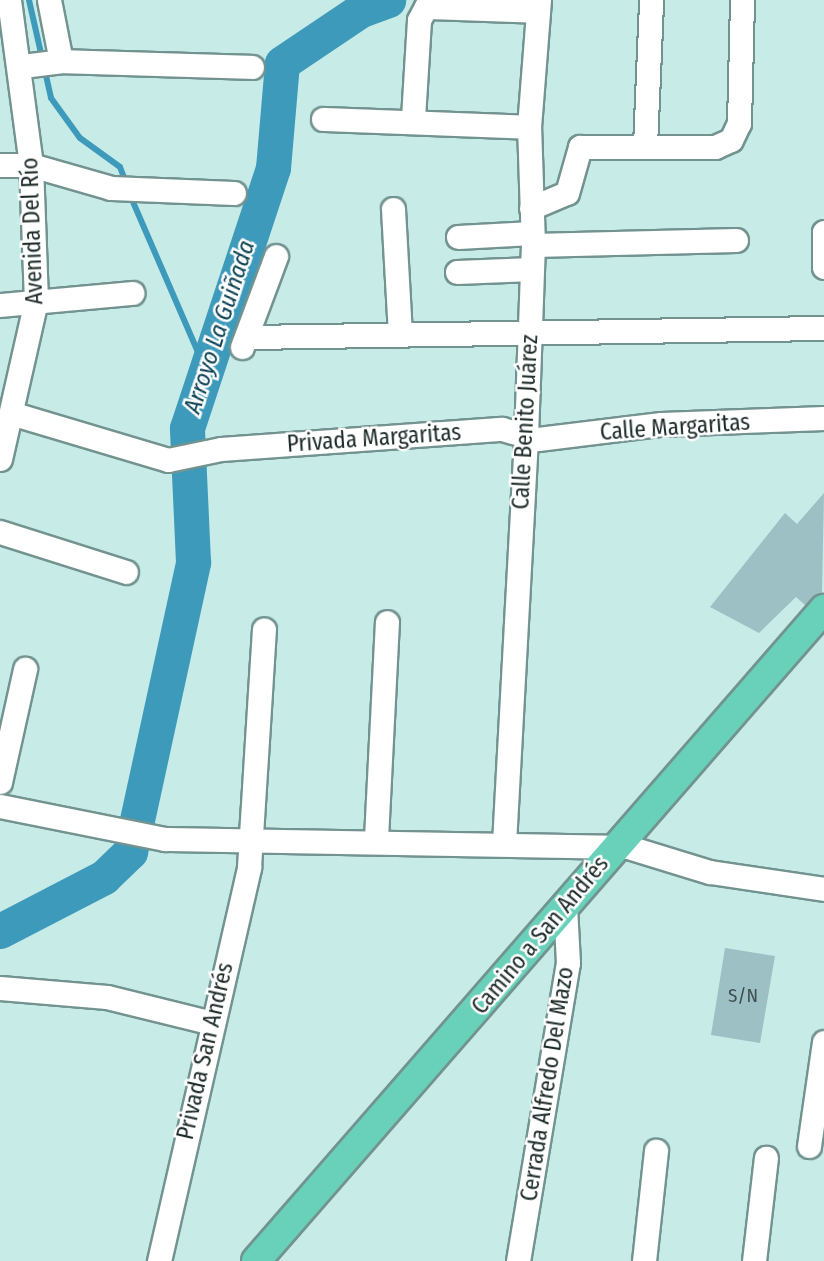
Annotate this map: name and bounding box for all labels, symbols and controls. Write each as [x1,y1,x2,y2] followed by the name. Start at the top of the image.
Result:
[16,157,48,305] street label: Avenida Del Río
[179,237,261,417] water label: Arroyo La Guiñada
[507,334,543,510] street label: Calle Benito Juárez
[599,408,751,446] street label: Calle Margaritas
[286,418,462,458] street label: Privada Margaritas
[466,850,614,1020] street label: Camino a San Andrés
[171,960,239,1142] street label: Privada San Andrés
[515,965,579,1203] street label: Cerrada Alfredo Del Mazo
[728,985,758,1007] house number: S/N

